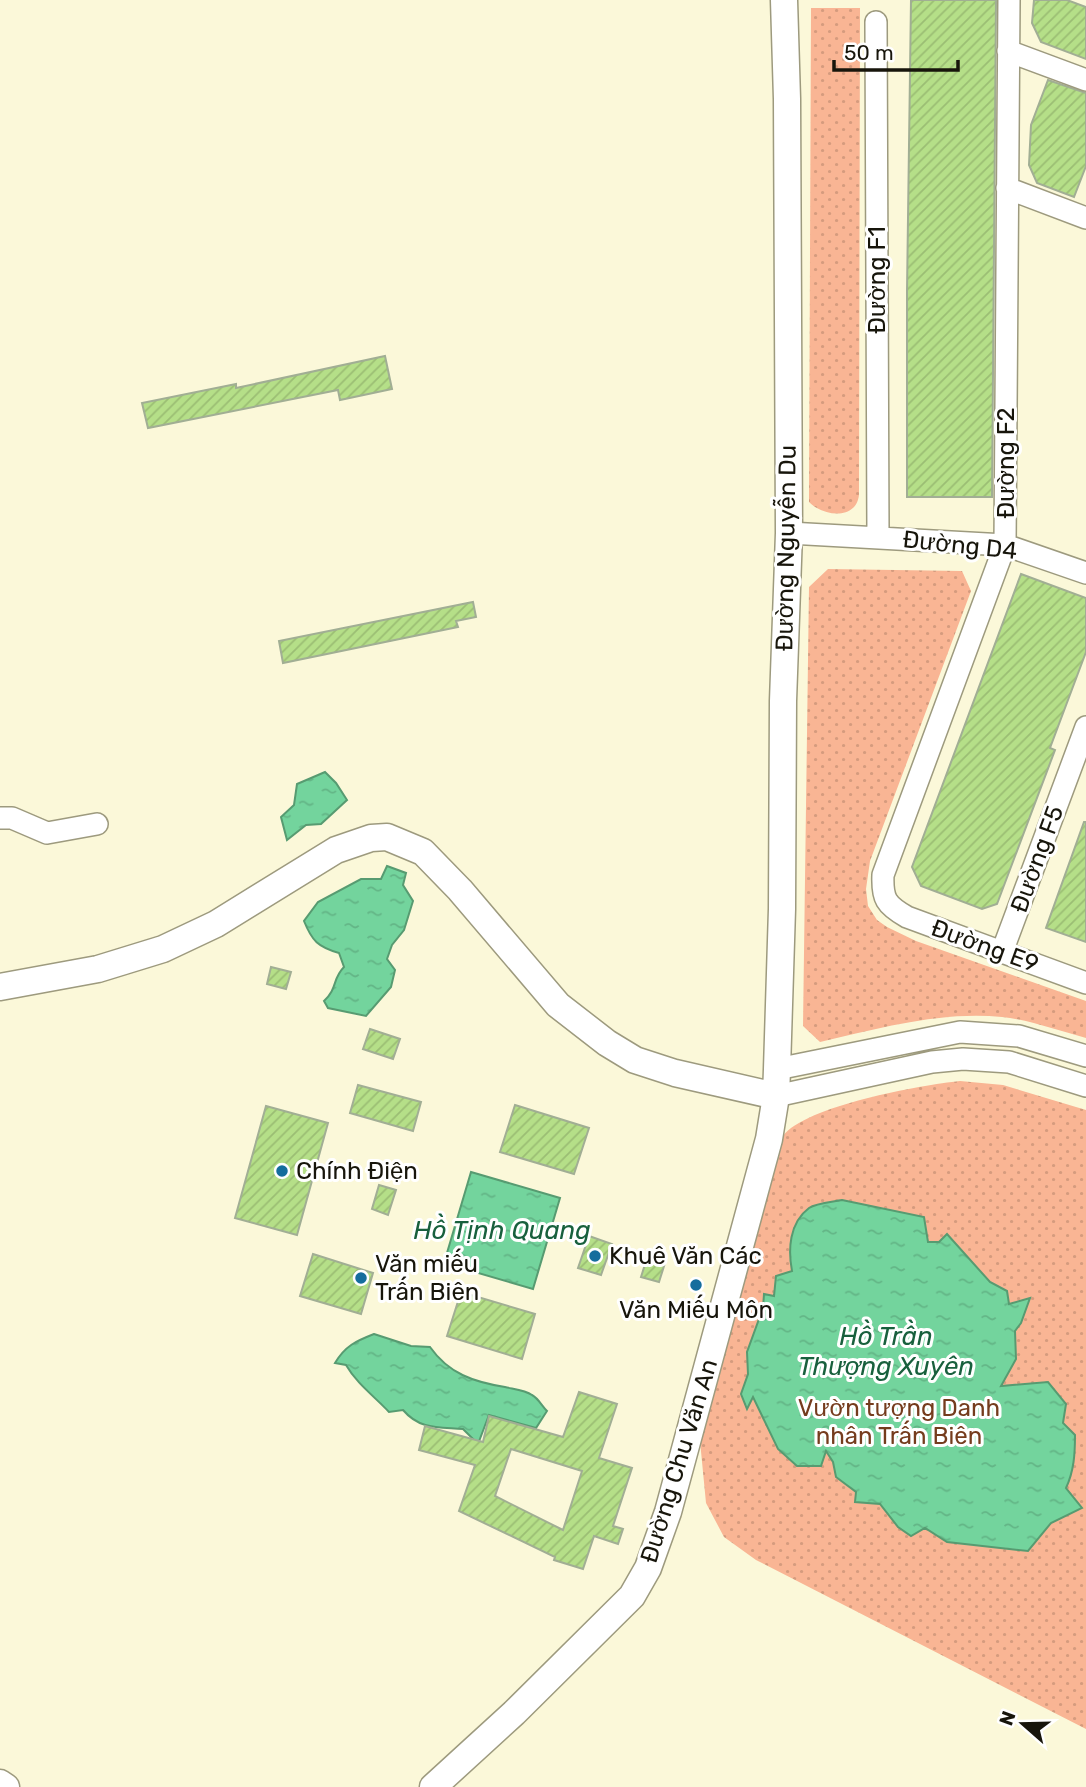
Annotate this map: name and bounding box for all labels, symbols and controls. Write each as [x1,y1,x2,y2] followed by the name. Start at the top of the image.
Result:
[834,28,958,72] scale bar
[844,40,894,65] text: 50 m
[863,226,891,334] street label: Đường F1
[992,407,1020,519] street label: Đường F2
[770,445,802,651] street label: Đường Nguyễn Du
[901,525,1019,565] street label: Đường D4
[1005,802,1069,916] street label: Đường F5
[928,914,1042,978] street label: Đường E9
[296,1157,418,1185] place label: Chính Điện
[274,1163,290,1179] marker: Chính Điện
[413,1213,591,1246] water label: Hồ Tịnh Quang
[609,1242,762,1270] place label: Khuê Văn Các
[375,1248,479,1306] place label: Văn miếu Trấn Biên
[587,1248,603,1264] marker: Khuê Văn Các
[353,1270,369,1286] marker: Văn miếu Trấn Biên
[688,1277,704,1293] marker: Văn Miếu Môn
[619,1294,773,1324] place label: Văn Miếu Môn
[798,1319,974,1382] water label: Hồ Trần Thượng Xuyên
[635,1356,723,1566] street label: Đường Chu Văn An
[798,1394,1000,1450] park label: Vườn tượng Danh nhân Trấn Biên
[988,1689,1058,1759] north arrow
[994,1708,1021,1729] text: N

